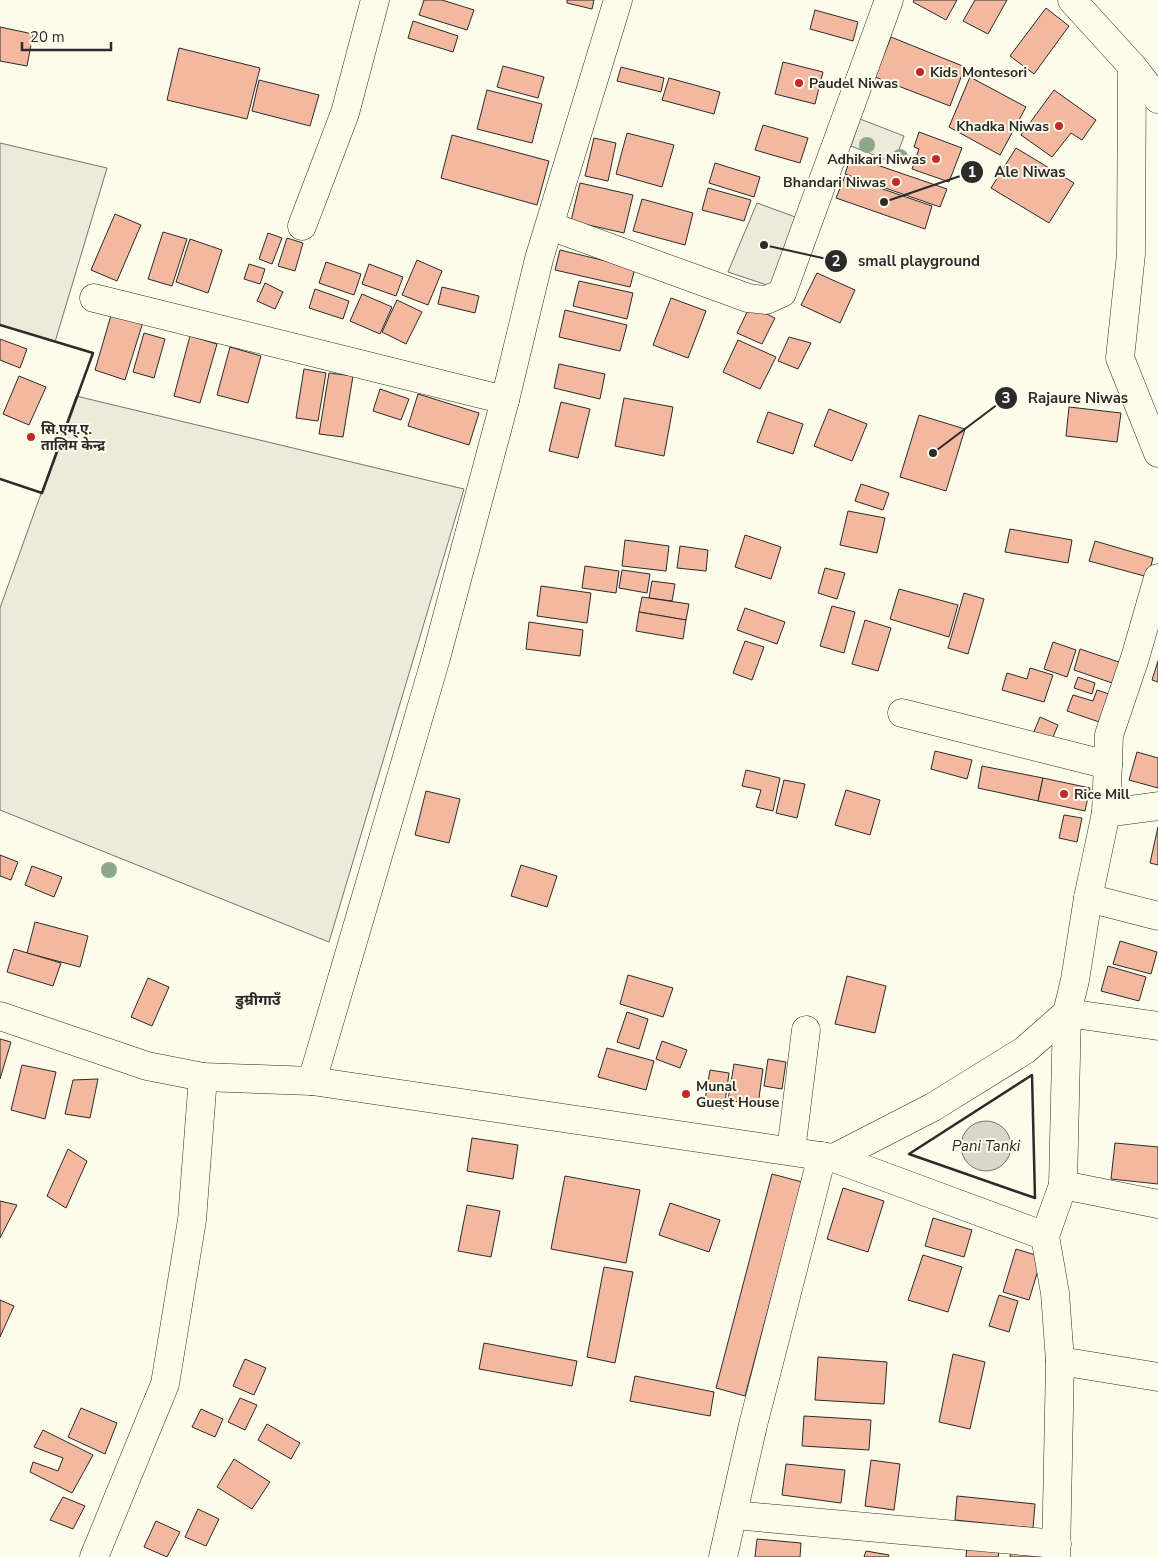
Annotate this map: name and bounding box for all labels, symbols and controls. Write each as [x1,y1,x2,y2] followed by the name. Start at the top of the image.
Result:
[22,20,111,52] scale bar
[30,27,65,47] text: 20 m
[930,63,1027,82] place label: Kids Montesori
[914,66,926,78] marker: Kids Montesori
[809,74,898,93] place label: Paudel Niwas
[793,77,805,89] marker: Paudel Niwas
[956,117,1049,136] place label: Khadka Niwas
[1053,120,1065,132] marker: Khadka Niwas
[827,150,926,169] place label: Adhikari Niwas
[930,153,942,165] marker: Adhikari Niwas
[959,157,1075,187] callout: Ale Niwas
[967,162,977,182] text: 1
[994,162,1066,182] text: Ale Niwas
[783,173,886,192] place label: Bhandari Niwas
[890,176,902,188] marker: Bhandari Niwas
[823,246,990,276] callout: small playground
[831,251,841,271] text: 2
[858,251,980,271] text: small playground
[993,383,1139,413] callout: Rajaure Niwas
[1001,388,1011,408] text: 3
[1028,388,1128,408] text: Rajaure Niwas
[41,420,106,455] place label: सि.एम्.ए. तालिम केन्द्र
[25,431,37,443] marker: सि.एम्.ए. तालिम केन्द्र
[1074,785,1130,804] place label: Rice Mill
[1058,788,1070,800] marker: Rice Mill
[234,990,281,1010] district label: डुम्रीगाउँ
[696,1077,780,1112] place label: Munal Guest House
[680,1088,692,1100] marker: Munal Guest House
[952,1136,1021,1156] water label: Pani Tanki

